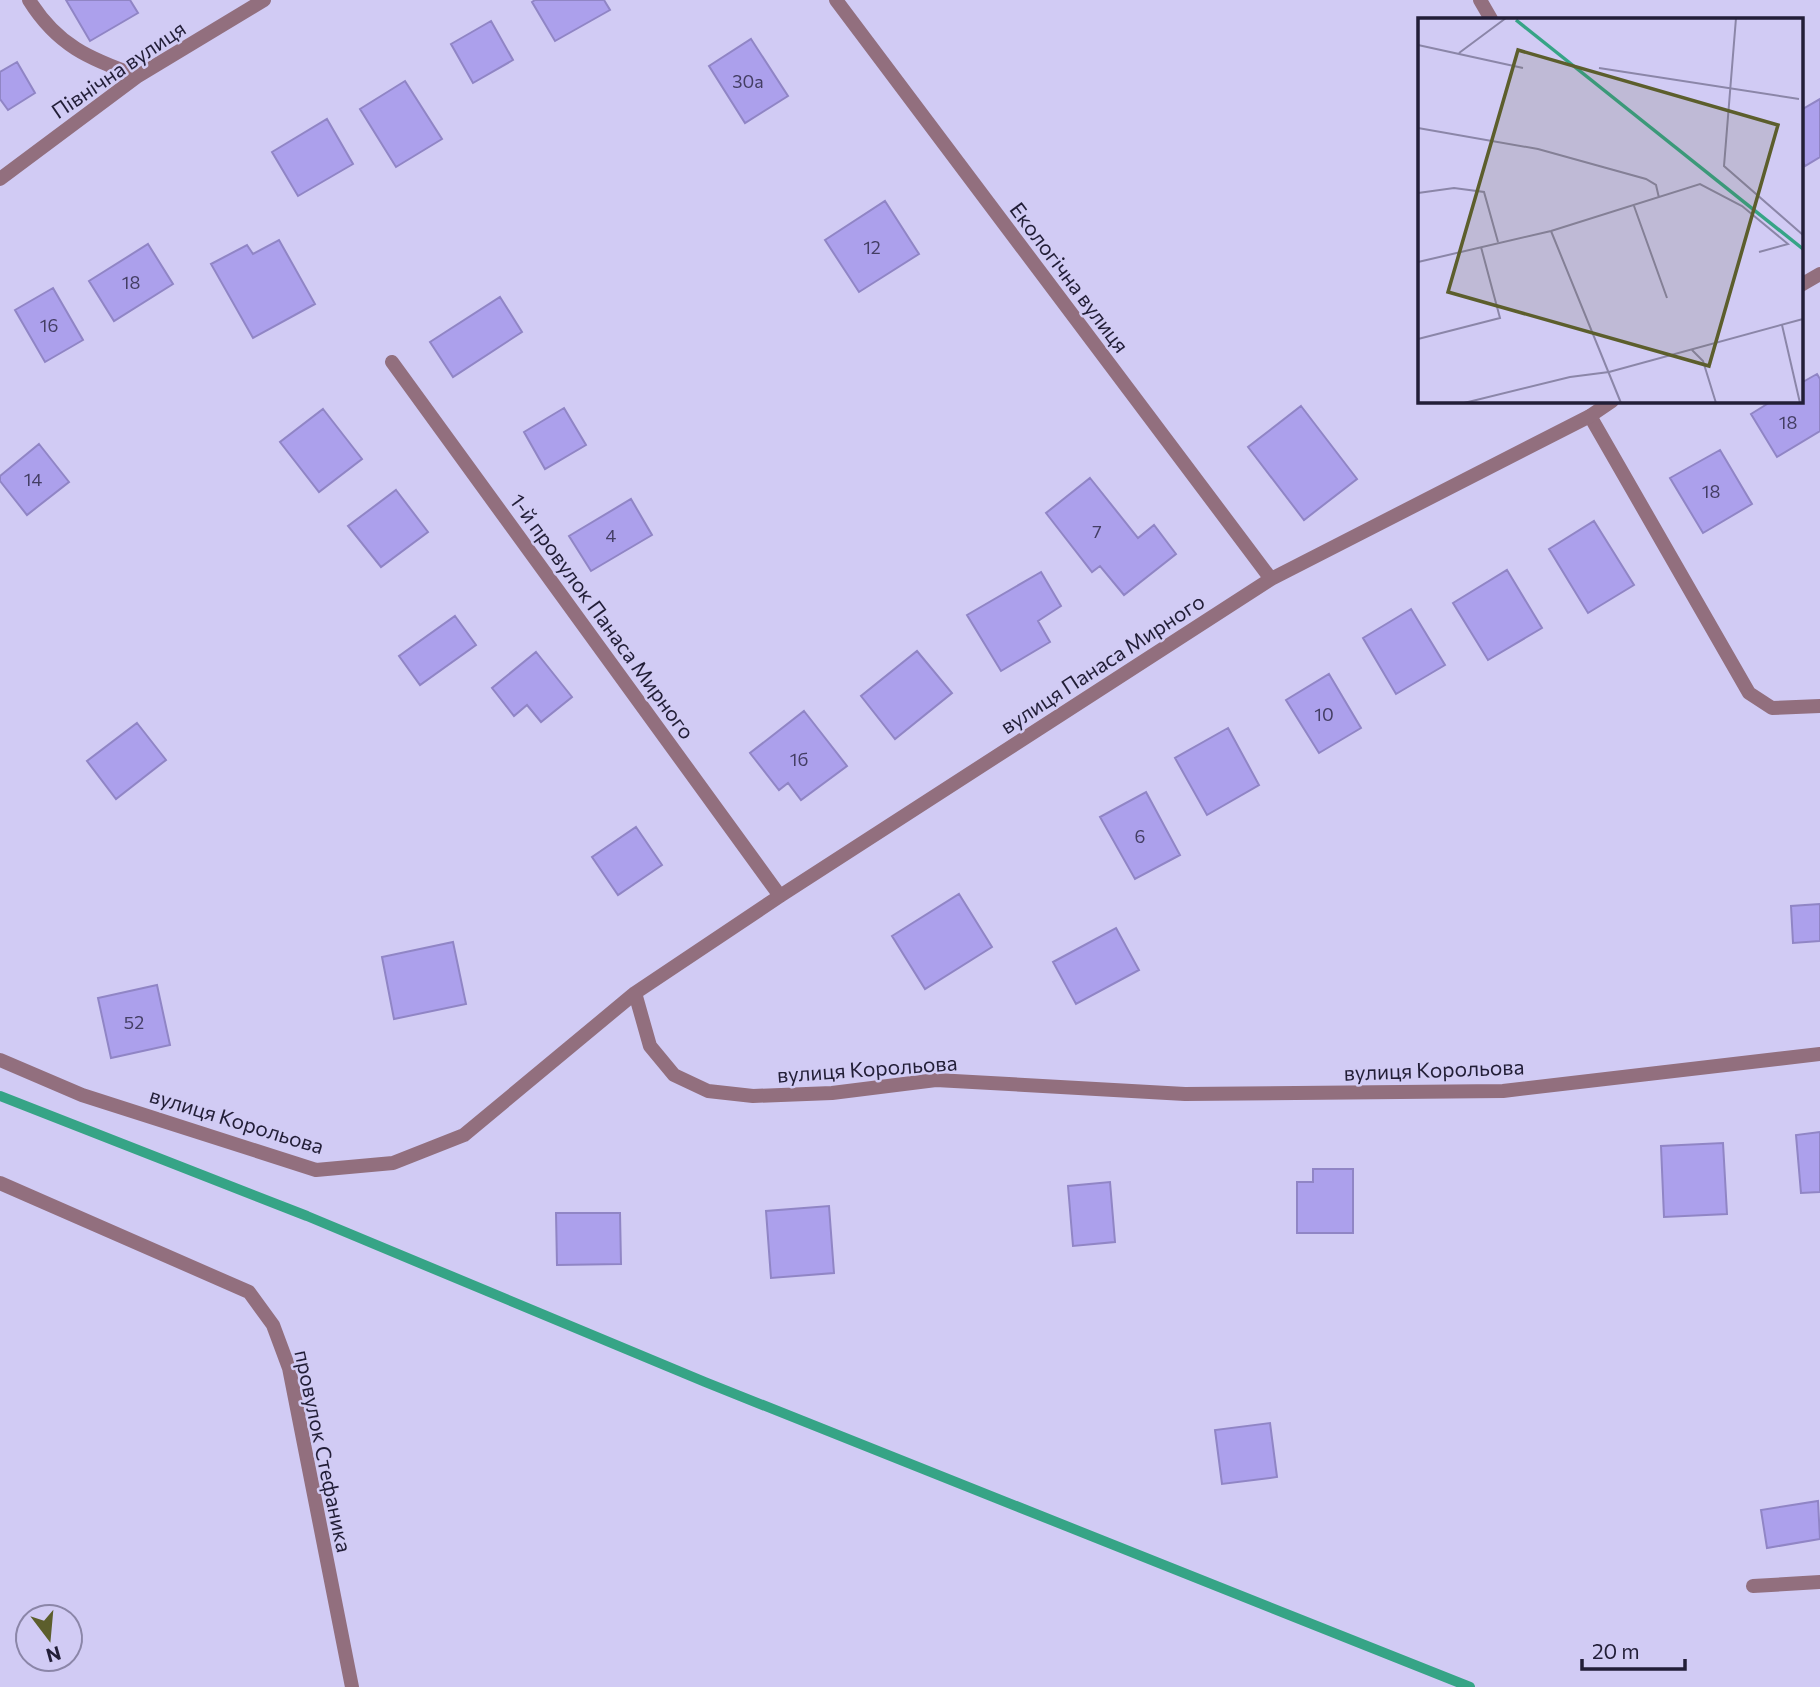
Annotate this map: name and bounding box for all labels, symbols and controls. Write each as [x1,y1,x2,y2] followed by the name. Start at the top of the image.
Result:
[46,15,190,123] street label: Північна вулиця
[1418,18,1802,402] inset map
[732,70,764,92] house number: 30а
[1005,197,1135,357] street label: Екологічна вулиця
[863,236,881,258] house number: 12
[122,271,140,293] house number: 18
[40,314,58,336] house number: 16
[1779,411,1797,433] house number: 18
[24,468,42,490] house number: 14
[1702,480,1720,502] house number: 18
[506,488,700,744] street label: 1-й провулок Панаса Мирного
[1092,520,1102,542] house number: 7
[606,524,617,546] house number: 4
[995,588,1209,738] street label: вулиця Панаса Мирного
[1314,703,1334,725] house number: 10
[790,748,808,770] house number: 1б
[1135,825,1145,847] house number: 6
[124,1011,144,1033] house number: 52
[776,1049,958,1087] street label: вулиця Корольова
[1343,1053,1525,1085] street label: вулиця Корольова
[147,1082,327,1158] street label: вулиця Корольова
[290,1347,358,1555] street label: провулок Стефаника
[14,1603,84,1673] north arrow
[1582,1628,1685,1672] scale bar
[1592,1638,1640,1663] text: 20 m
[44,1642,64,1668] text: N

